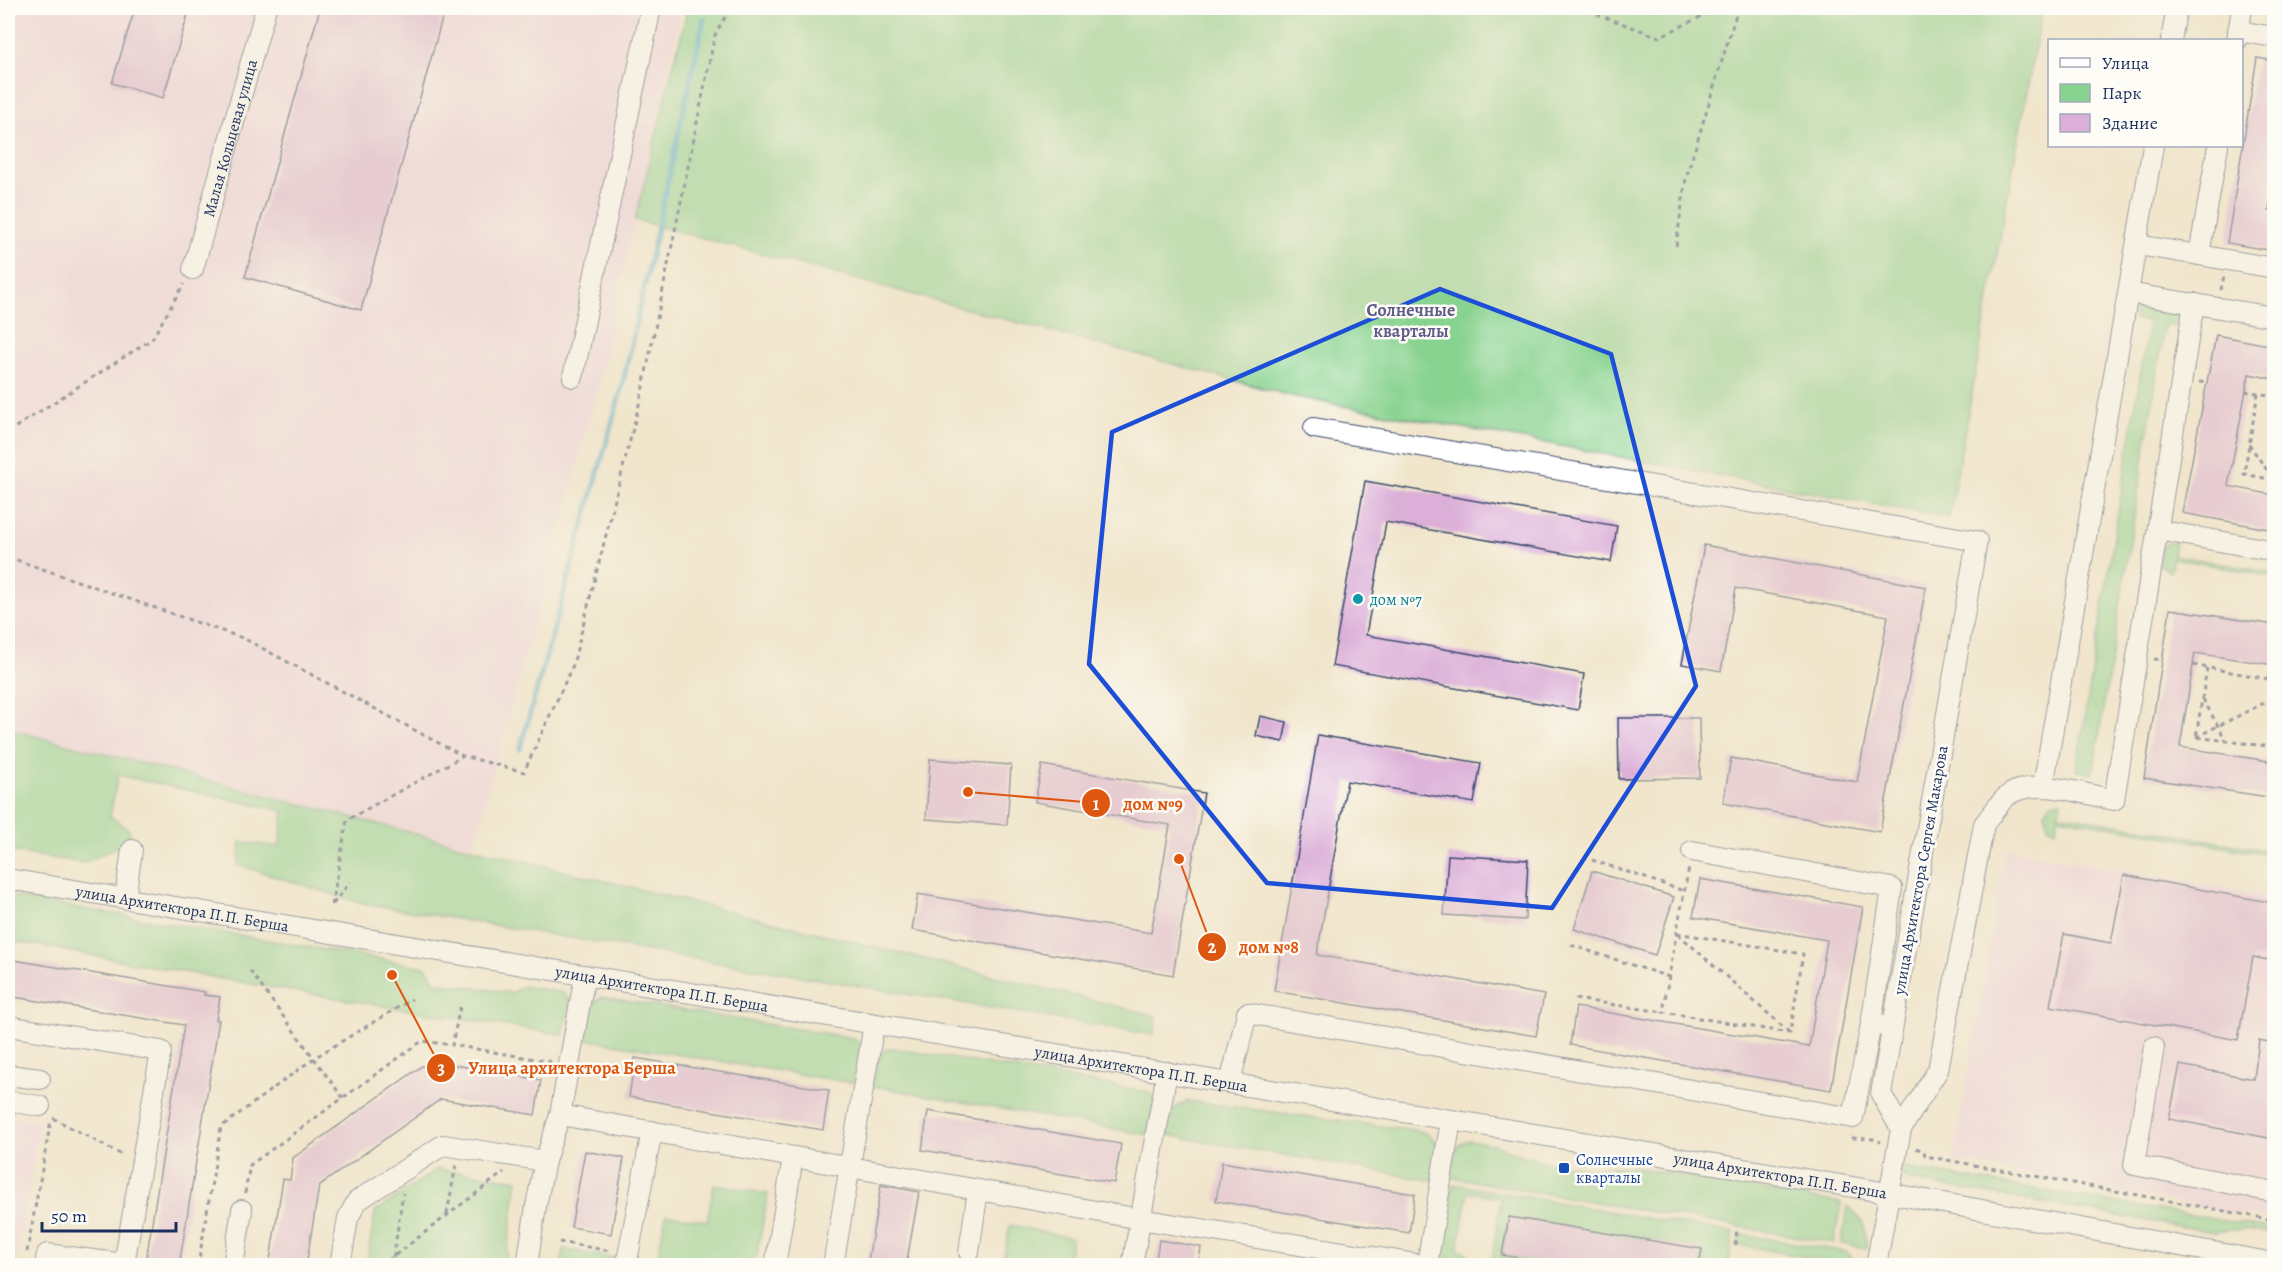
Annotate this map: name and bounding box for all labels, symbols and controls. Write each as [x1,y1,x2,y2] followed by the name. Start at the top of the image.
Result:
[2048,39,2243,147] legend
[2102,51,2150,75] text: Улица
[198,56,263,220] street label: Малая Кольцевая улица
[2102,81,2142,105] text: Парк
[2102,111,2158,135] text: Здание
[1367,298,1455,343] district label: Солнечные кварталы
[1369,589,1422,611] place label: дом №7
[1351,592,1365,606] marker: дом №7
[1888,743,1954,998] street label: улица Архитектора Сергея Макарова
[1081,785,1195,821] callout: дом №9
[1093,792,1100,816] text: 1
[1122,792,1183,816] text: дом №9
[73,880,291,938] street label: улица Архитектора П.П. Берша
[1197,929,1311,965] callout: дом №8
[1208,935,1217,959] text: 2
[1238,935,1299,959] text: дом №8
[553,960,770,1018] street label: улица Архитектора П.П. Берша
[1032,1041,1250,1098] street label: улица Архитектора П.П. Берша
[426,1050,688,1086] callout: Улица архитектора Берша
[437,1056,445,1080] text: 3
[468,1056,676,1080] text: Улица архитектора Берша
[1671,1147,1889,1205] street label: улица Архитектора П.П. Берша
[1576,1149,1653,1189] place label: Солнечные кварталы
[1557,1161,1571,1175] marker: Солнечные кварталы
[42,1195,176,1233] scale bar
[51,1204,87,1228] text: 50 m

